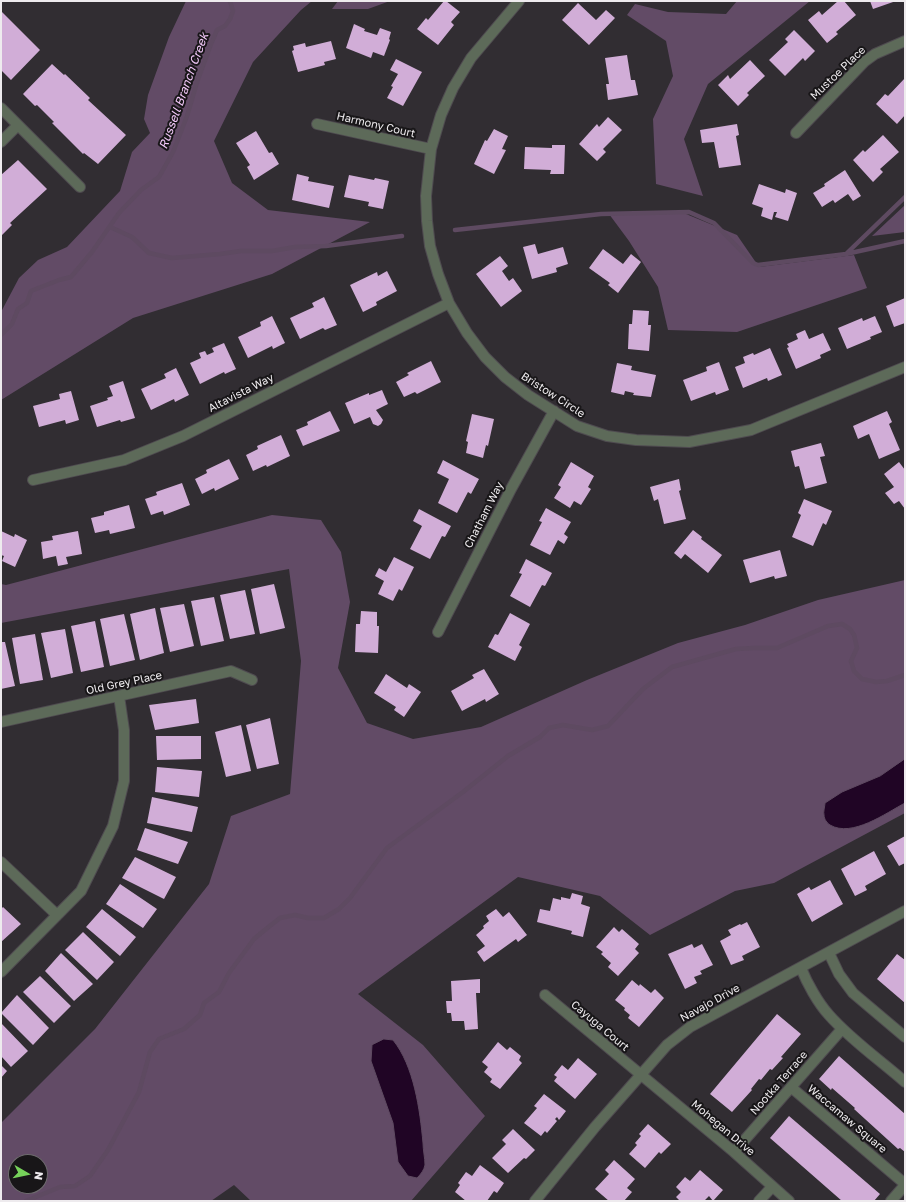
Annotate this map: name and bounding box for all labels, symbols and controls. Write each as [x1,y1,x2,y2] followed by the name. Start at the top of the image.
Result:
[156,31,212,151] water label: Russell Branch Creek
[808,43,868,103] street label: Mustoe Place
[335,110,417,140] street label: Harmony Court
[519,369,587,421] street label: Bristow Circle
[206,371,276,415] street label: Altavista Way
[462,480,506,550] street label: Chatham Way
[85,668,163,698] street label: Old Grey Place
[678,981,742,1025] street label: Navajo Drive
[568,998,632,1054] street label: Cayuga Court
[748,1048,810,1118] street label: Nootka Terrace
[805,1082,889,1156] street label: Waccamaw Square
[689,1098,757,1158] street label: Mohegan Drive
[8,1154,48,1194] north arrow
[32,1171,46,1181] text: N

